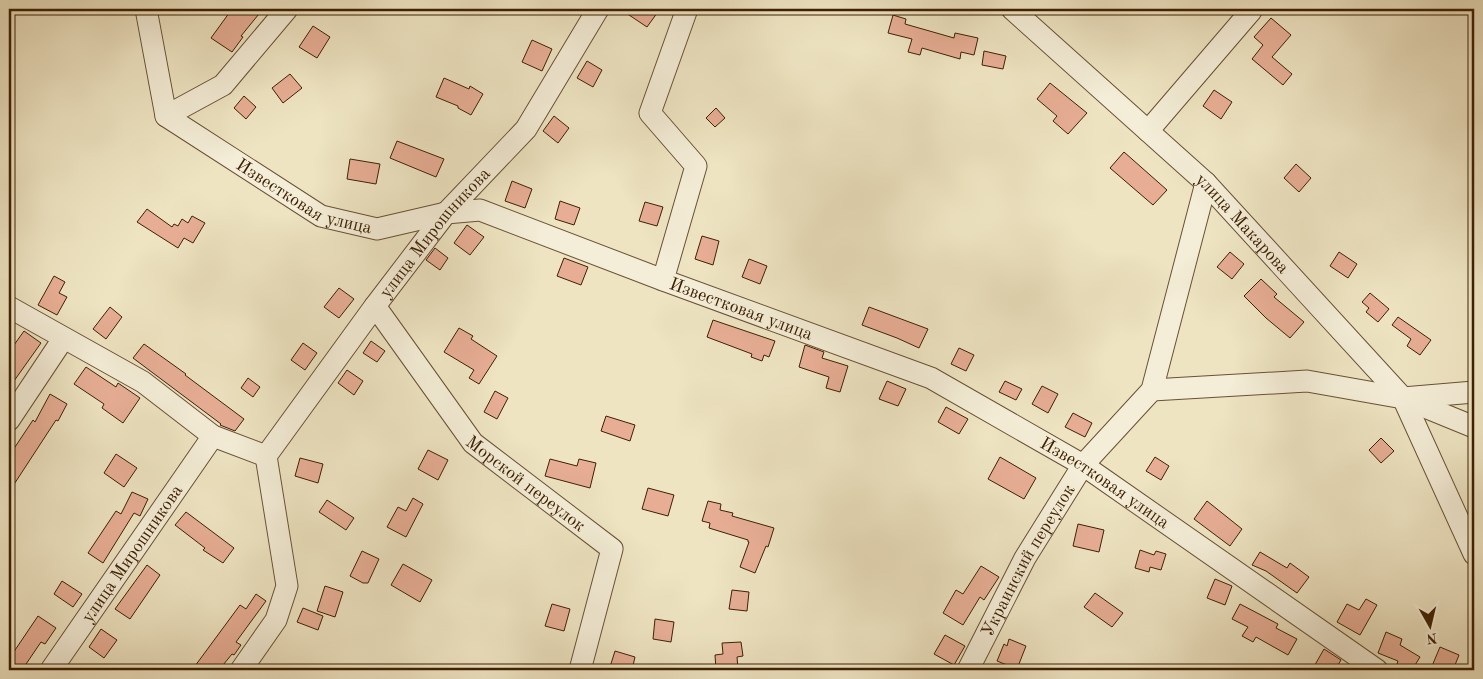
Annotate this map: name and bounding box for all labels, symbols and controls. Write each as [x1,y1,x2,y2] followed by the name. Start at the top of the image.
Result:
[233,156,374,238] street label: Известковая улица
[377,165,494,302] street label: улица Мирошникова
[1192,170,1292,277] street label: улица Макарова
[667,275,815,344] street label: Известковая улица
[462,433,589,535] street label: Морской переулок
[1037,434,1172,532] street label: Известковая улица
[979,481,1079,640] street label: Украинский переулок
[79,482,186,626] street label: улица Мирошникова
[1406,602,1456,652] north arrow
[1425,630,1438,646] text: N

